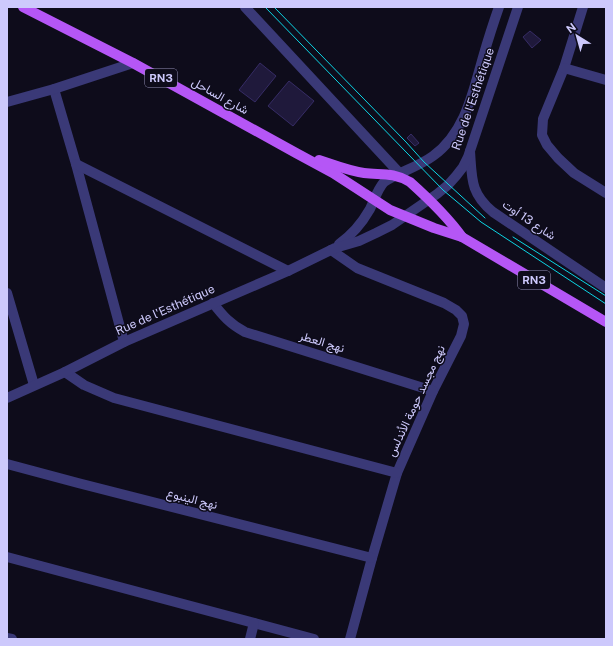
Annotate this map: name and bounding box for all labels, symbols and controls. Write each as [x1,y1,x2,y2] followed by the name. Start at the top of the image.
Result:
[557,16,597,56] north arrow
[564,21,578,35] text: N
[449,46,497,152] street label: Rue de l'Esthétique
[145,69,177,87] road number: RN3
[188,75,251,119] street label: شارع الساحل
[499,197,558,245] street label: شارع 13 أوت
[518,271,550,289] road number: RN3
[113,282,217,338] street label: Rue de l'Esthétique
[296,328,346,357] street label: نهج العطر
[384,343,450,460] street label: نهج مجسد حومة الأندلس
[165,486,219,514] street label: نهج الينبوع

